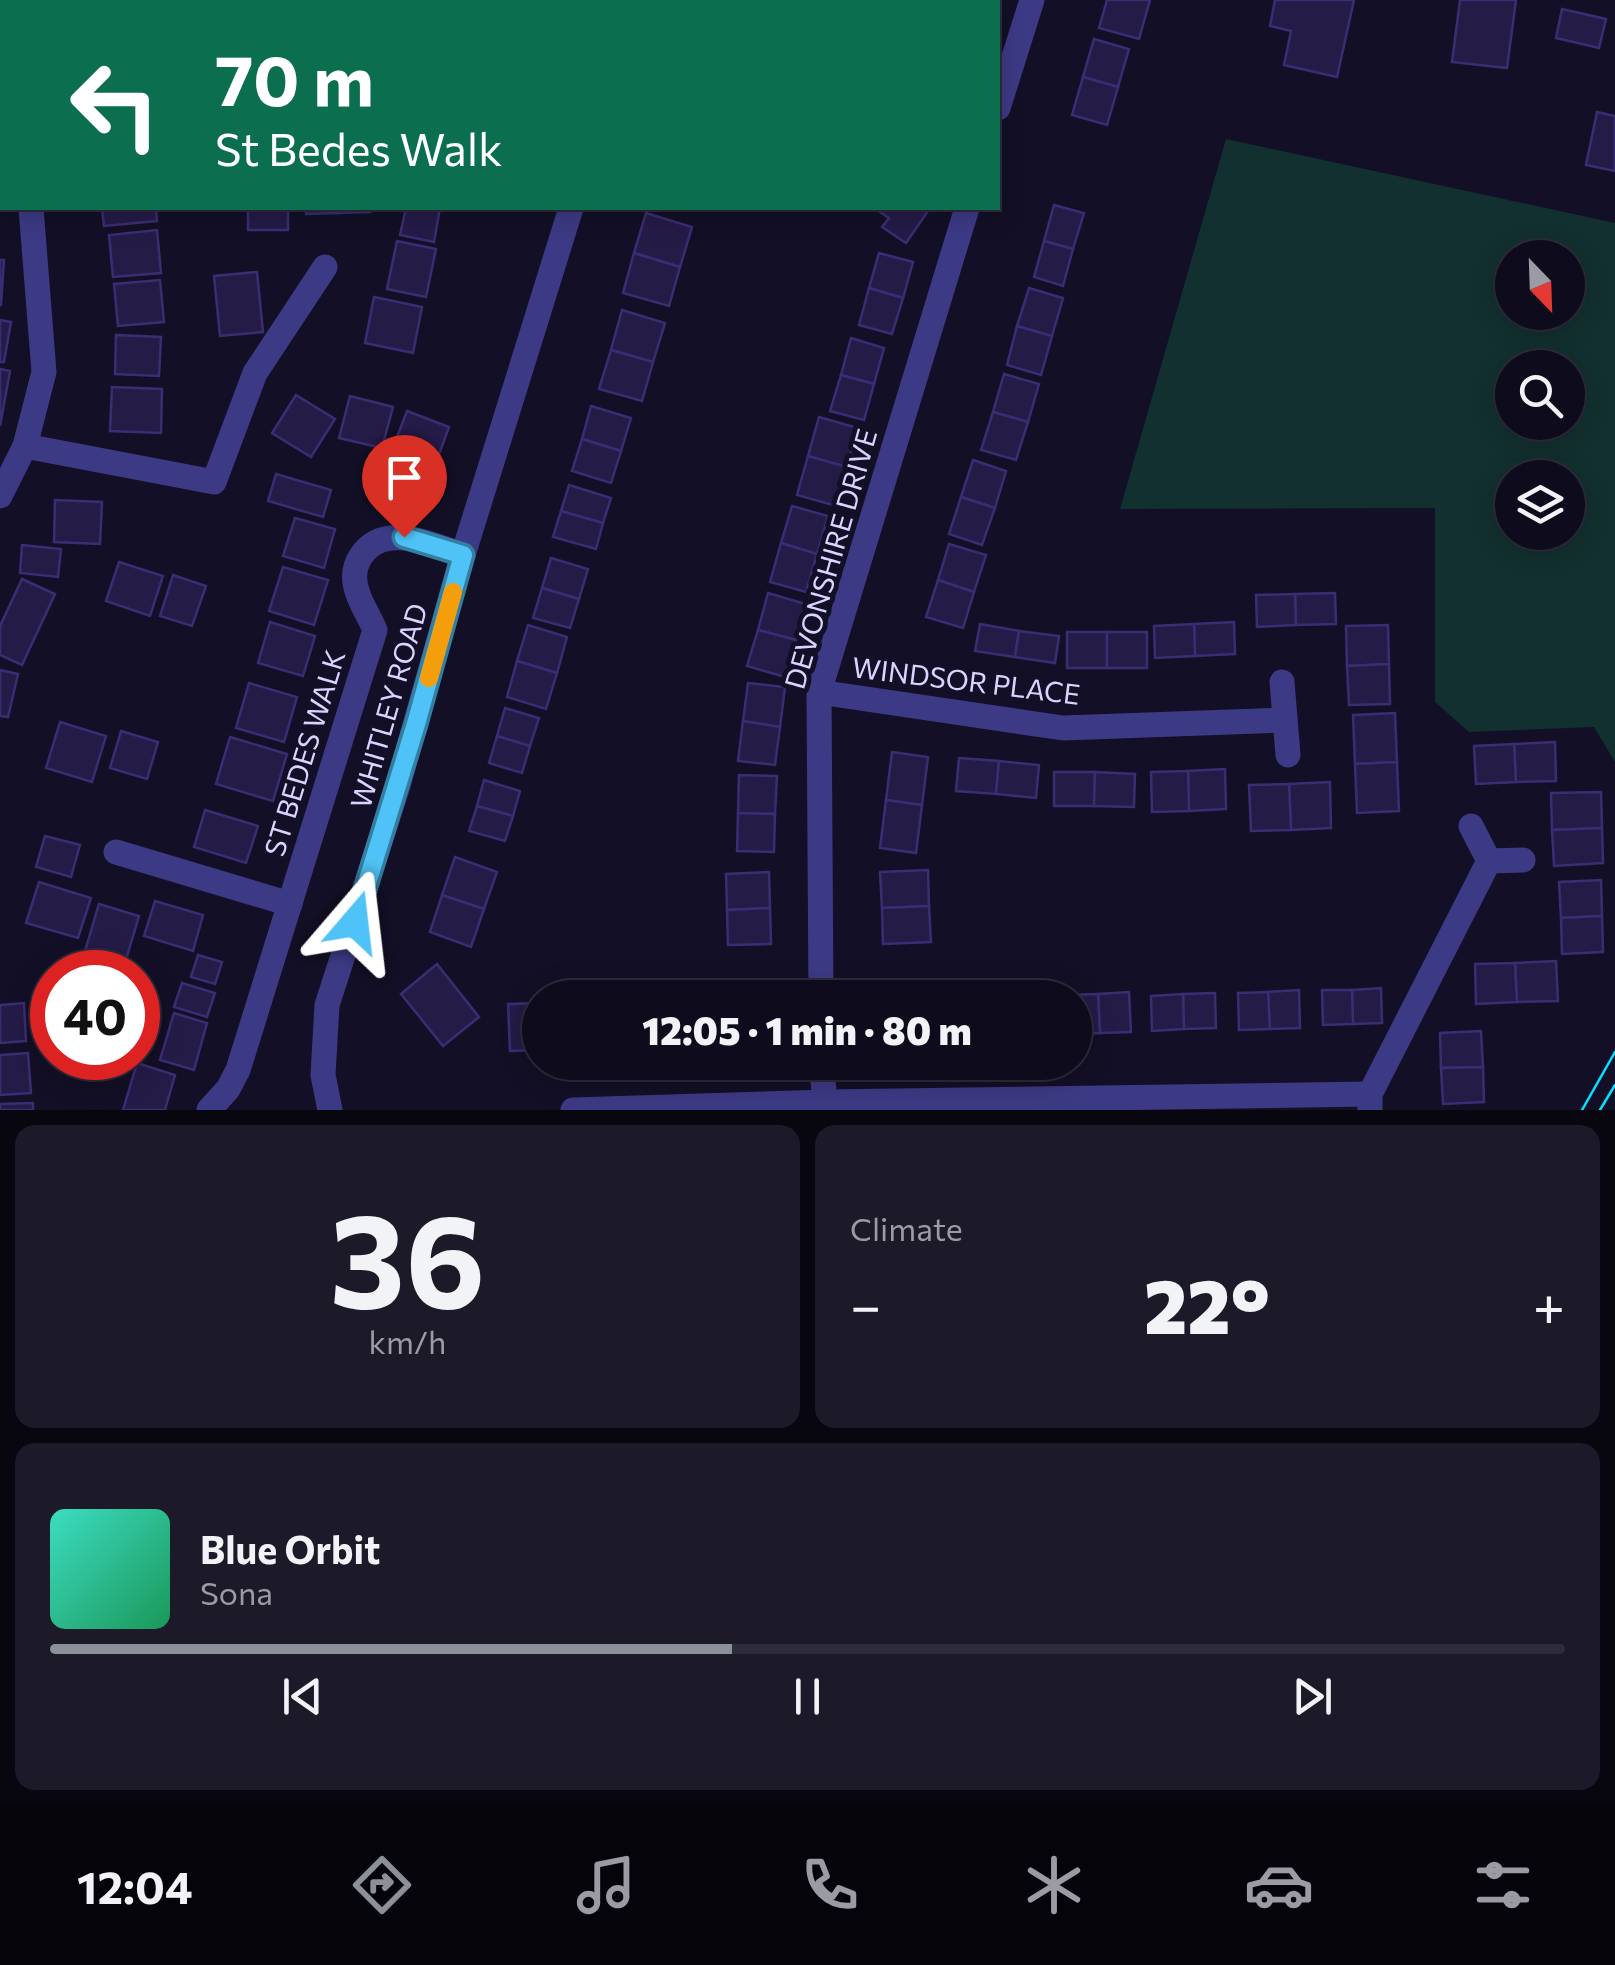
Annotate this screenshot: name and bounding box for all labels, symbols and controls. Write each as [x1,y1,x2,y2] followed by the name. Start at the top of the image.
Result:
[215,35,374,120] text: 70 m
[50,40,180,170] icon: left
[215,120,503,175] text: St Bedes Walk
[1495,240,1585,330] north arrow
[1495,240,1585,550] map controls
[1495,350,1585,440] button: search
[777,425,883,693] street label: DEVONSHIRE DRIVE
[362,435,447,538] pin
[377,450,432,505] icon: arrive
[1495,460,1585,550] button: layers
[342,599,434,812] street label: WHITLEY ROAD
[257,646,352,860] street label: ST BEDES WALK
[850,649,1082,711] street label: WINDSOR PLACE
[303,870,407,974] position arrow
[30,950,160,1080] speed limit sign: 40
[642,1006,972,1053] text: 12:05 · 1 min · 80 m
[330,1176,485,1335] text: 36
[850,1208,963,1248] text: Climate
[1144,1258,1270,1349] text: 22°
[850,1270,881,1337] text: −
[1533,1270,1565,1337] text: +
[369,1321,446,1361] text: km/h
[200,1525,380,1572] text: Blue Orbit
[200,1572,273,1612] text: Sona
[275,1669,330,1724] icon: previous
[780,1669,835,1724] icon: pause
[1285,1669,1340,1724] icon: next
[347,1850,417,1920] icon: directions
[571,1850,641,1920] icon: music
[795,1850,865,1920] icon: phone
[1019,1850,1089,1920] icon: climate
[1244,1850,1314,1920] icon: car
[1468,1850,1538,1920] icon: filters
[77,1858,193,1913] text: 12:04

